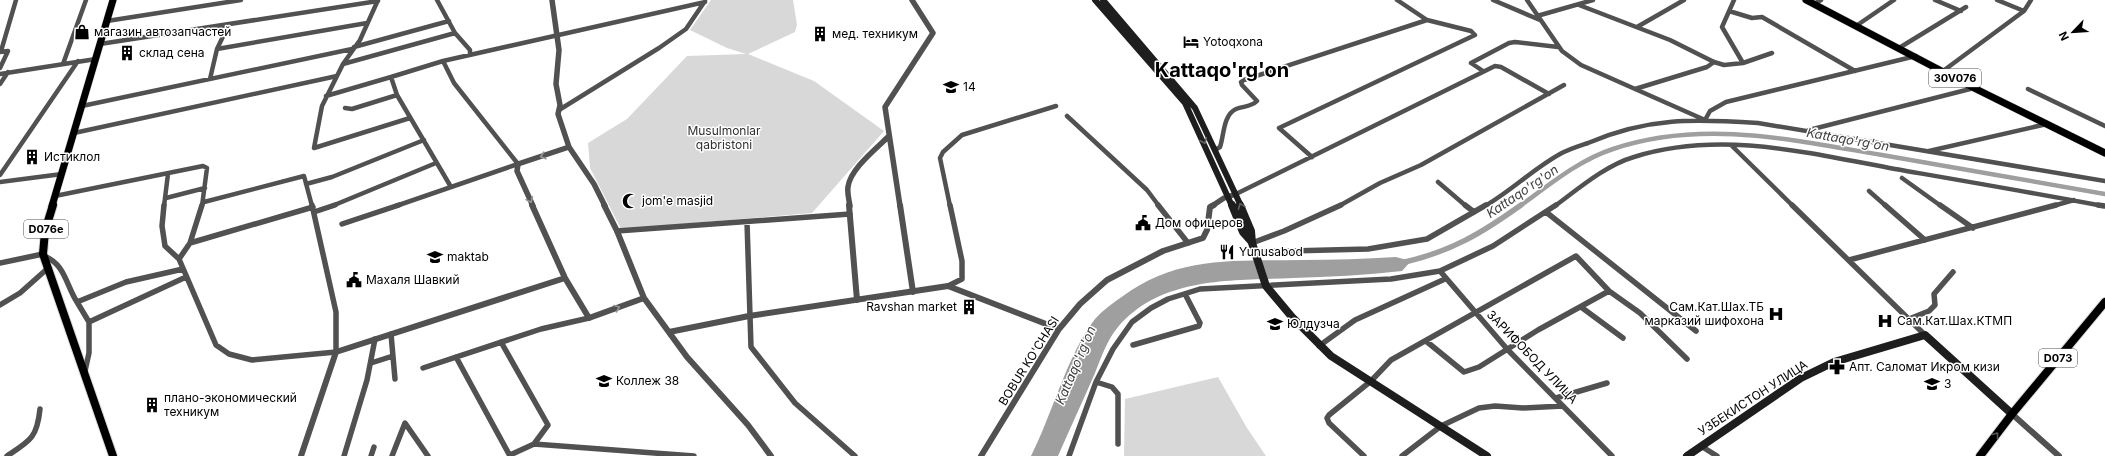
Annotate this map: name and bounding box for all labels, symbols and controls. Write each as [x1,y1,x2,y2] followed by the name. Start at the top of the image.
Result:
[2053,12,2093,52] north arrow
[73,23,91,41] shop icon: магазин автозапчастей
[94,24,231,39] place label: магазин автозапчастей
[811,25,829,43] building icon: мед. техникум
[832,26,918,41] place label: мед. техникум
[2056,29,2072,43] text: N
[1182,33,1200,51] hotel icon: Yotoqxona
[1203,34,1263,49] place label: Yotoqxona
[118,44,136,62] building icon: склад сена
[139,45,205,60] place label: склад сена
[1155,58,1289,82] district label: Kattaqo'rg'on
[1929,69,1981,87] road number: 30V076
[942,78,960,96] school or university icon: 14
[963,79,976,94] place label: 14
[687,123,761,152] park label: Musulmonlar qabristoni
[1805,124,1891,154] water label: Kattaqo'rg'on
[1199,137,1207,144] one-way arrow
[23,148,41,166] building icon: Истиклол
[44,149,100,164] place label: Истиклол
[540,151,547,160] one-way arrow
[1483,161,1561,221] water label: Kattaqo'rg'on
[621,192,639,210] mosque icon: jom'e masjid
[641,193,713,208] place label: jom'e masjid
[525,196,533,204] one-way arrow
[1237,203,1245,210] one-way arrow
[1134,214,1152,232] public building icon: Дом офицеров
[1155,215,1243,230] place label: Дом офицеров
[24,220,68,238] road number: D076e
[1218,243,1236,261] restaurant icon: Yunusabod
[1239,244,1303,259] place label: Yunusabod
[426,248,444,266] school or university icon: maktab
[447,249,489,264] place label: maktab
[345,271,363,289] public building icon: Махаля Шавкий
[366,272,460,287] place label: Махаля Шавкий
[960,298,978,316] building icon: Ravshan market
[866,299,957,314] place label: Ravshan market
[1644,299,1764,328] place label: Сам.Кат.Шах.ТБ марказий шифохона
[613,305,620,313] one-way arrow
[1767,305,1785,323] hospital icon: Сам.Кат.Шах.ТБ марказий шифохона
[1484,307,1581,407] street label: ЗАРИФОБОД УЛИЦА
[1876,312,1894,330] hospital icon: Сам.Кат.Шах.КТМП
[995,313,1062,408] street label: BOBUR KO'CHASI
[1897,313,2012,328] place label: Сам.Кат.Шах.КТМП
[1266,315,1284,333] school or university icon: Юлдузча
[1287,316,1340,331] place label: Юлдузча
[1051,323,1099,407] water label: Kattaqo'rg'on
[2039,349,2077,367] road number: D073
[1695,357,1810,438] street label: УЗБЕКИСТОН УЛИЦА
[1828,358,1846,376] pharmacy icon: Апт. Саломат Икром кизи
[1849,359,2000,374] place label: Апт. Саломат Икром кизи
[595,372,613,390] school or university icon: Коллеж 38
[616,373,679,388] place label: Коллеж 38
[1923,375,1941,393] school or university icon: 3
[1944,376,1951,391] place label: 3
[164,390,297,419] place label: плано-экономический техникум
[143,396,161,414] building icon: плано-экономический техникум
[1991,432,1999,439] one-way arrow

